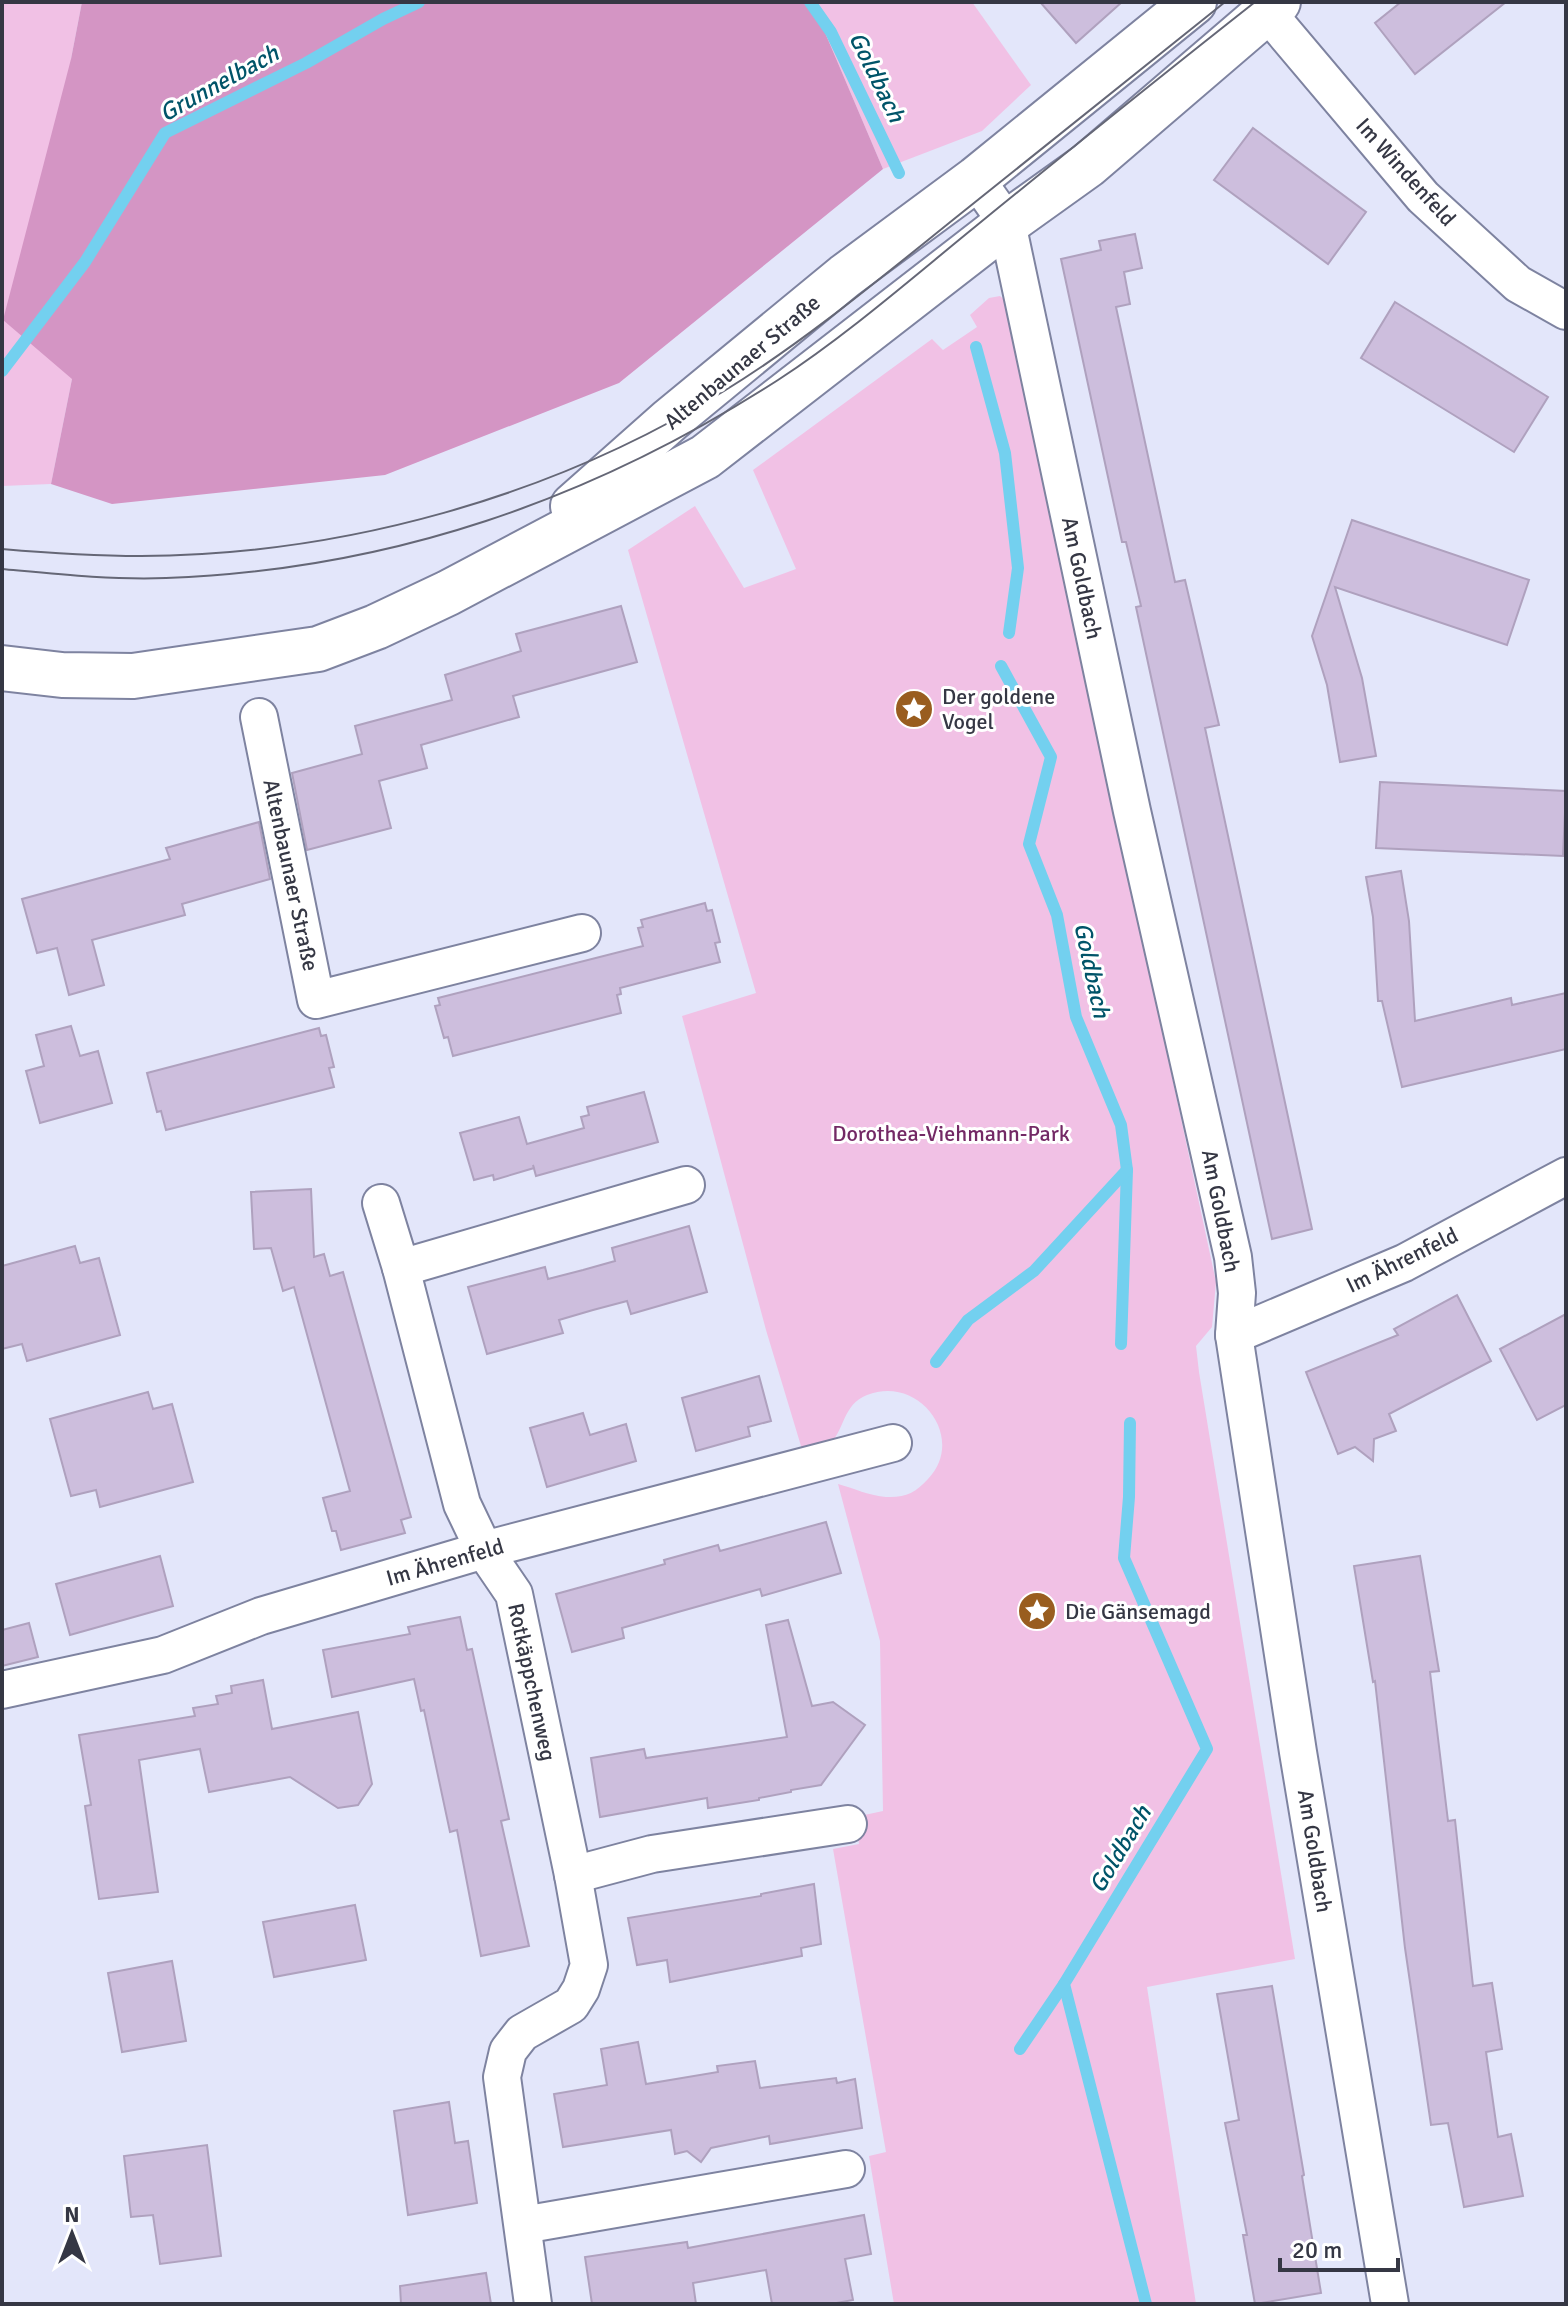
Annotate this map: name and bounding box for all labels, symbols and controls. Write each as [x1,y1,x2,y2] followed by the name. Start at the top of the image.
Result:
[842,27,912,128] water label: Goldbach
[154,37,285,128] water label: Grunnelbach
[1350,112,1462,232] street label: Im Windenfeld
[658,289,826,435] street label: Altenbaunaer Straße
[1056,514,1108,642] street label: Am Goldbach
[942,683,1055,735] place label: Der goldene Vogel
[893,688,935,730] place icon: Der goldene Vogel
[257,777,325,973] street label: Altenbaunaer Straße
[1067,920,1117,1021] water label: Goldbach
[832,1120,1070,1147] park label: Dorothea-Viehmann-Park
[1196,1147,1246,1275] street label: Am Goldbach
[1342,1221,1462,1299] street label: Im Ährenfeld
[383,1532,507,1592] street label: Im Ährenfeld
[1016,1590,1058,1632] place icon: Die Gänsemagd
[1065,1598,1211,1625] place label: Die Gänsemagd
[502,1601,562,1763] street label: Rotkäppchenweg
[1292,1787,1338,1915] street label: Am Goldbach
[1082,1799,1158,1898] water label: Goldbach
[32,2194,112,2274] north arrow
[64,2201,80,2228] text: N
[1280,2222,1398,2272] scale bar
[1292,2235,1342,2265] text: 20 m

